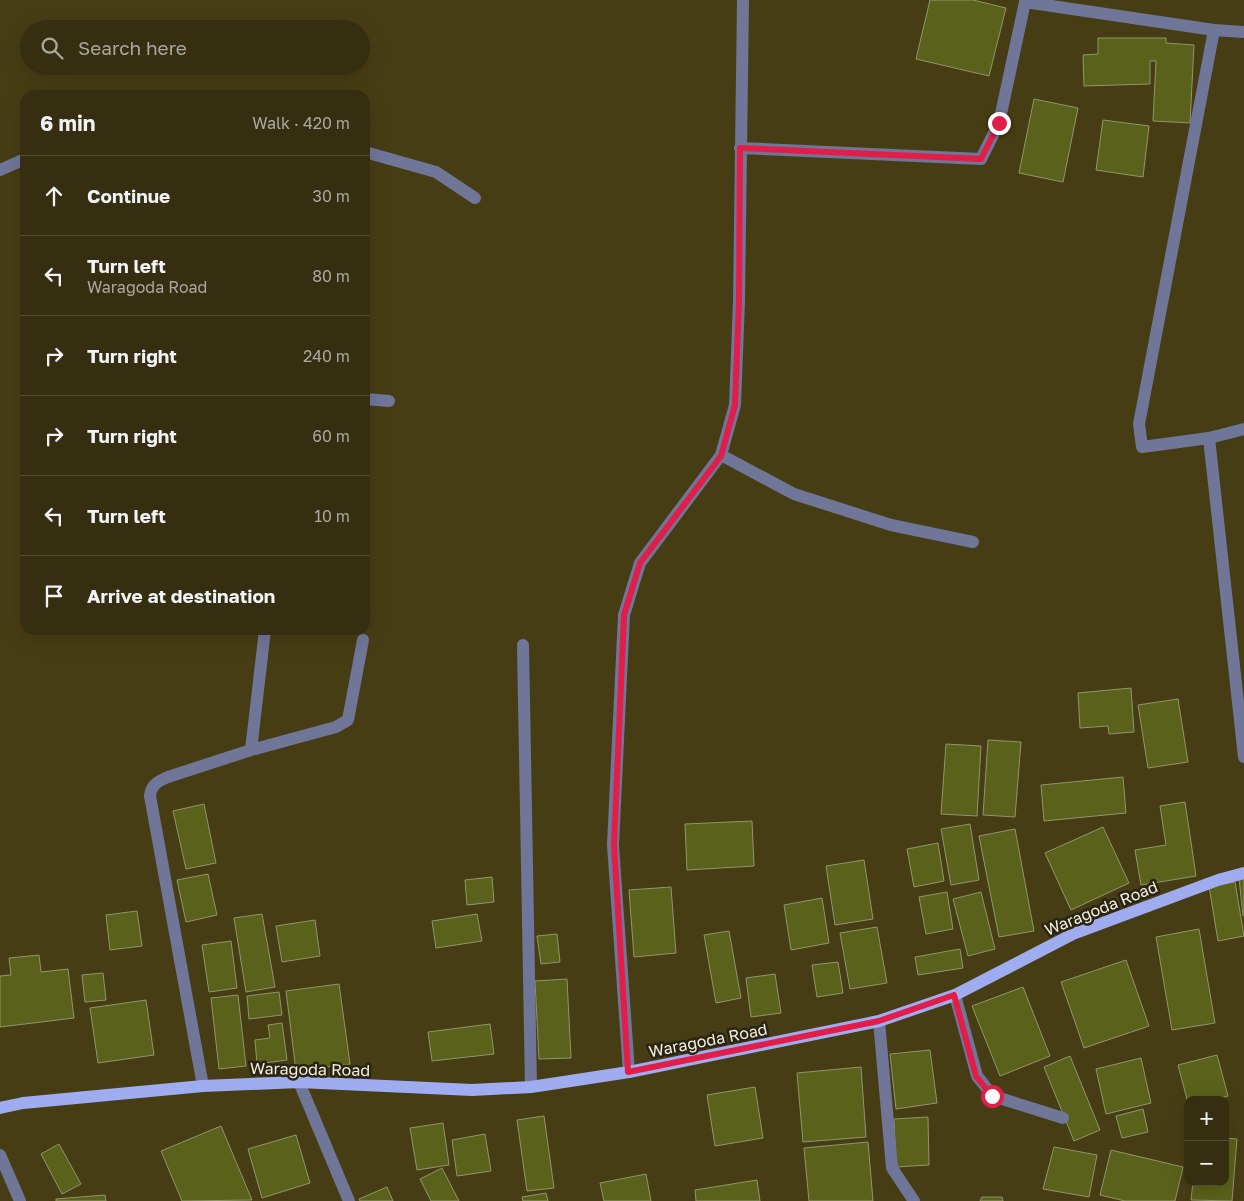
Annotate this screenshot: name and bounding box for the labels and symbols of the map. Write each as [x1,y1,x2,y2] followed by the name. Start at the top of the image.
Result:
[988,112,1011,135] route end
[1041,876,1161,940] street label: Waragoda Road
[647,1019,769,1061] street label: Waragoda Road
[250,1058,370,1080] street label: Waragoda Road
[981,1085,1004,1108] route start

